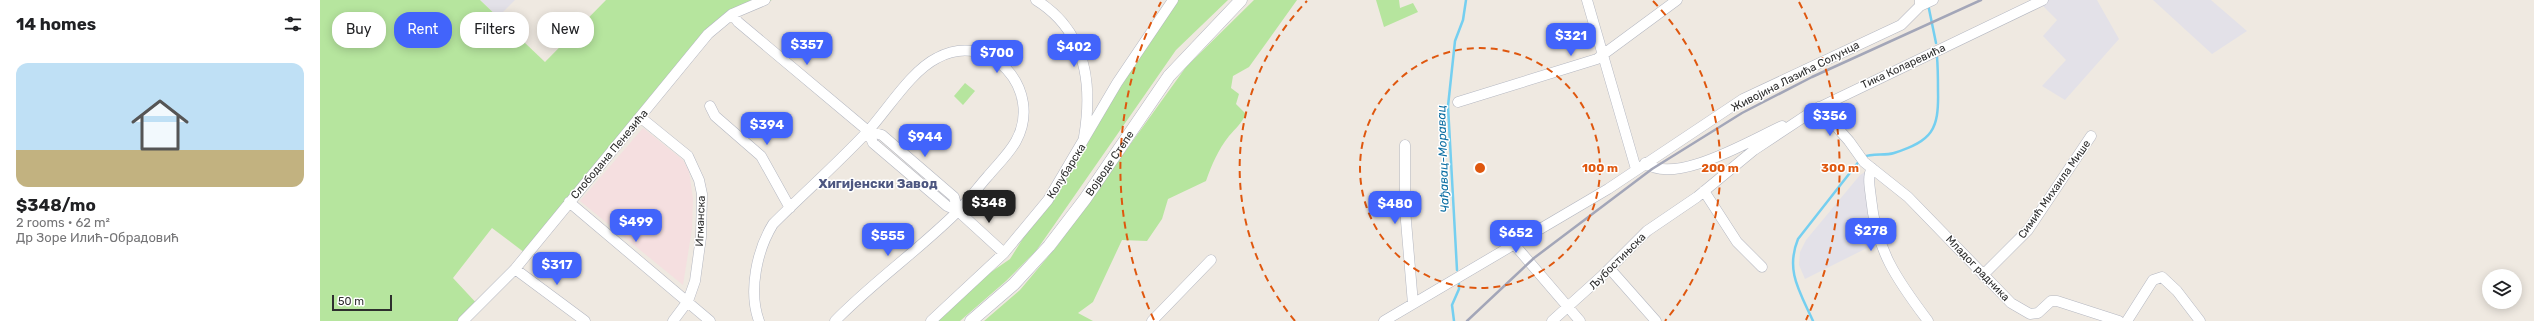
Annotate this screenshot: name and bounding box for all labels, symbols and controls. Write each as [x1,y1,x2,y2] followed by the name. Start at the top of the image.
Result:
[332,12,386,48] chip: Buy
[394,12,452,48] chip: Rent
[460,12,529,48] chip: Filters
[537,12,594,48] chip: New
[282,13,304,35] icon: filters
[16,14,96,34] text: 14 homes
[1547,23,1595,57] pin: $321
[1555,28,1587,43] text: $321
[783,32,831,66] pin: $357
[1050,34,1098,68] pin: $402
[790,37,824,52] text: $357
[1729,38,1862,115] street label: Живојина Лазића Солунца
[1057,39,1091,54] text: $402
[973,40,1021,74] pin: $700
[1859,41,1947,92] street label: Тика Коларевића
[980,45,1014,60] text: $700
[124,89,196,161] icon: home
[1806,103,1854,137] pin: $356
[1434,105,1452,213] water label: Чађавац-Моравац
[568,107,651,202] street label: Слободана Пенезића
[1813,108,1847,123] text: $356
[743,112,791,146] pin: $394
[750,117,784,132] text: $394
[901,124,949,158] pin: $944
[1083,128,1137,199] street label: Војводе Степе
[908,129,942,144] text: $944
[2015,138,2093,241] street label: Симић Михаила Мише
[1044,141,1088,201] street label: Колубарска
[1473,161,1487,175] centre of rings
[1582,161,1618,175] text: 100 m
[1701,161,1739,175] text: 200 m
[1821,161,1859,175] text: 300 m
[819,176,938,191] district label: Хигијенски Завод
[965,190,1013,224] pin: $348
[1371,191,1419,225] pin: $480
[16,195,96,215] text: $348/mo
[693,195,708,247] street label: Игманска
[972,195,1006,210] text: $348
[1377,196,1413,211] text: $480
[612,209,660,243] pin: $499
[619,214,653,229] text: $499
[16,215,110,230] text: 2 rooms · 62 m²
[1847,218,1895,252] pin: $278
[1492,220,1540,254] pin: $652
[864,223,912,257] pin: $555
[1854,223,1888,238] text: $278
[1499,225,1533,240] text: $652
[871,228,905,243] text: $555
[16,230,179,245] text: Др Зоре Илић-Обрадовић
[1586,230,1648,292] street label: Љубостињска
[1943,233,2012,304] street label: Младог радника
[533,252,581,286] pin: $317
[542,257,572,272] text: $317
[2482,269,2522,309] map controls
[2482,269,2522,309] button: layers
[332,293,392,312] scale bar
[338,295,364,308] text: 50 m

